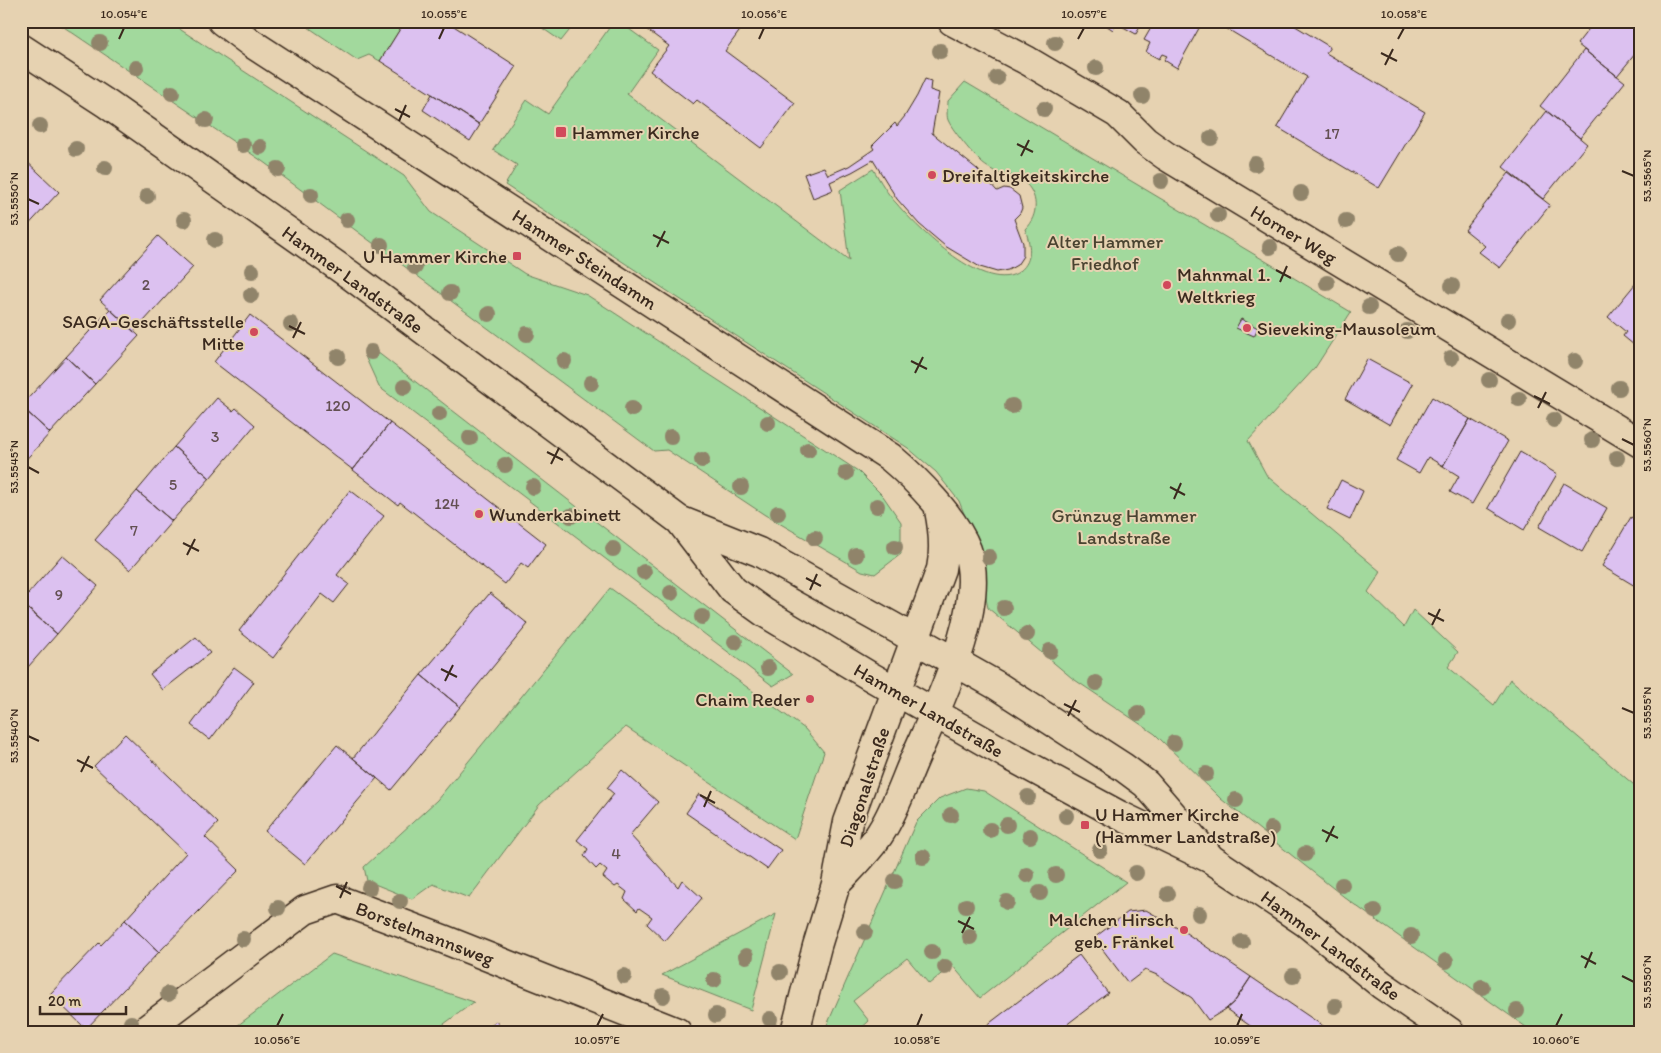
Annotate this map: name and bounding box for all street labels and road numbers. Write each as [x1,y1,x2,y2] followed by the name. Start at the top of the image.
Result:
[1246,200,1341,269] street label: Horner Weg
[508,204,662,315] street label: Hammer Steindamm
[278,220,428,338] street label: Hammer Landstraße
[850,658,1008,763] street label: Hammer Landstraße
[834,724,895,850] street label: Diagonalstraße
[1256,885,1405,1005] street label: Hammer Landstraße
[352,896,498,971] street label: Borstelmannsweg

